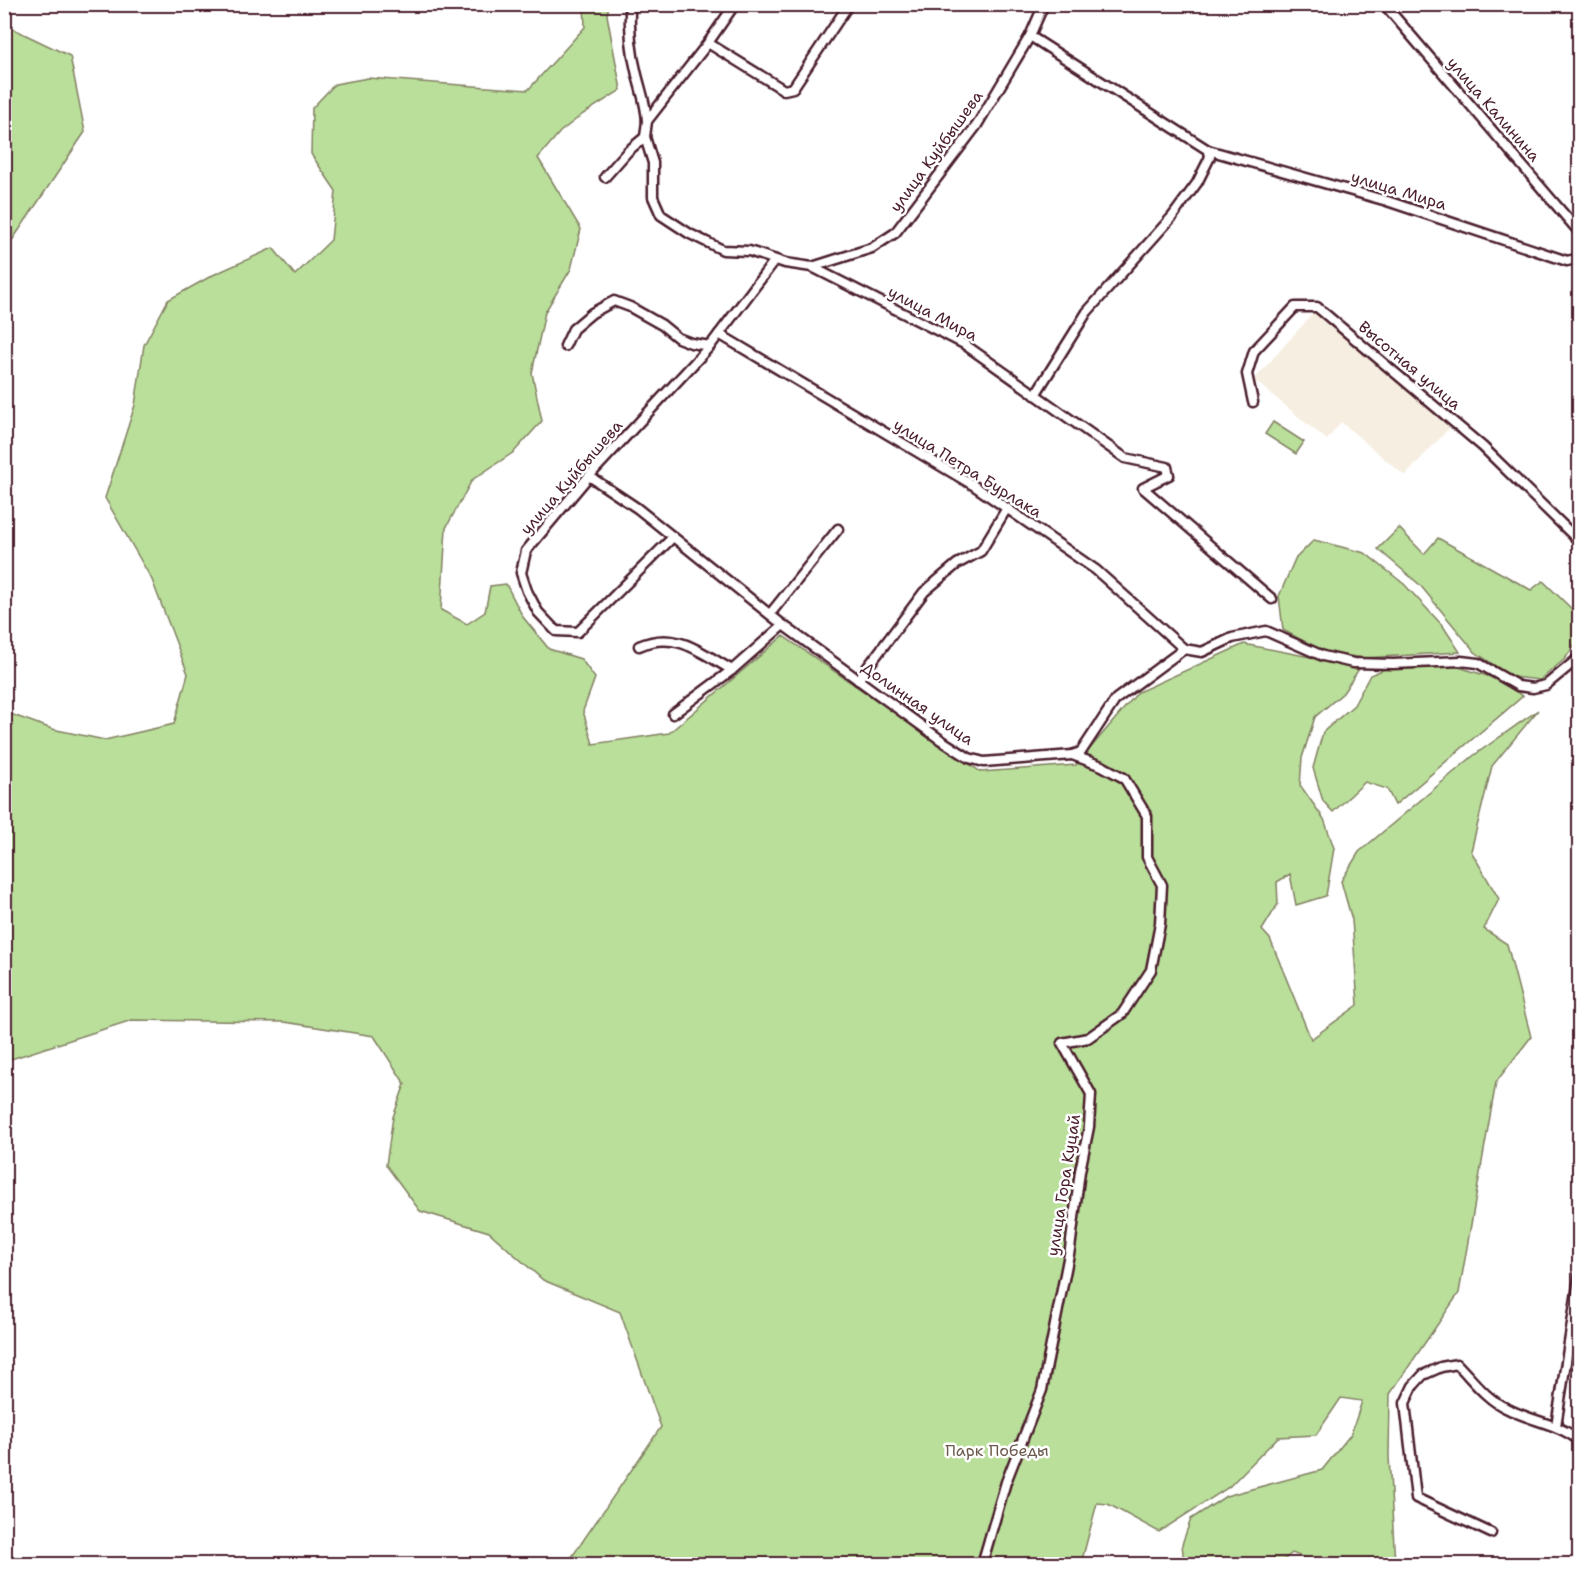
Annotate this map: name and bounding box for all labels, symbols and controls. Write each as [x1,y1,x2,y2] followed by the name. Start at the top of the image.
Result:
[1442,53,1545,166] street label: улица Калинина
[885,86,988,216] street label: улица Куйбышева
[1349,166,1449,215] street label: улица Мира
[884,281,981,346] street label: улица Мира
[1354,316,1465,415] street label: Высотная улица
[890,414,1046,523] street label: улица Петра Бурлака
[516,416,627,539] street label: улица Куйбышева
[858,657,978,750] street label: Долинная улица
[1042,1113,1085,1257] street label: улица Гора Куцай
[945,1440,1049,1461] park label: Парк Победы

